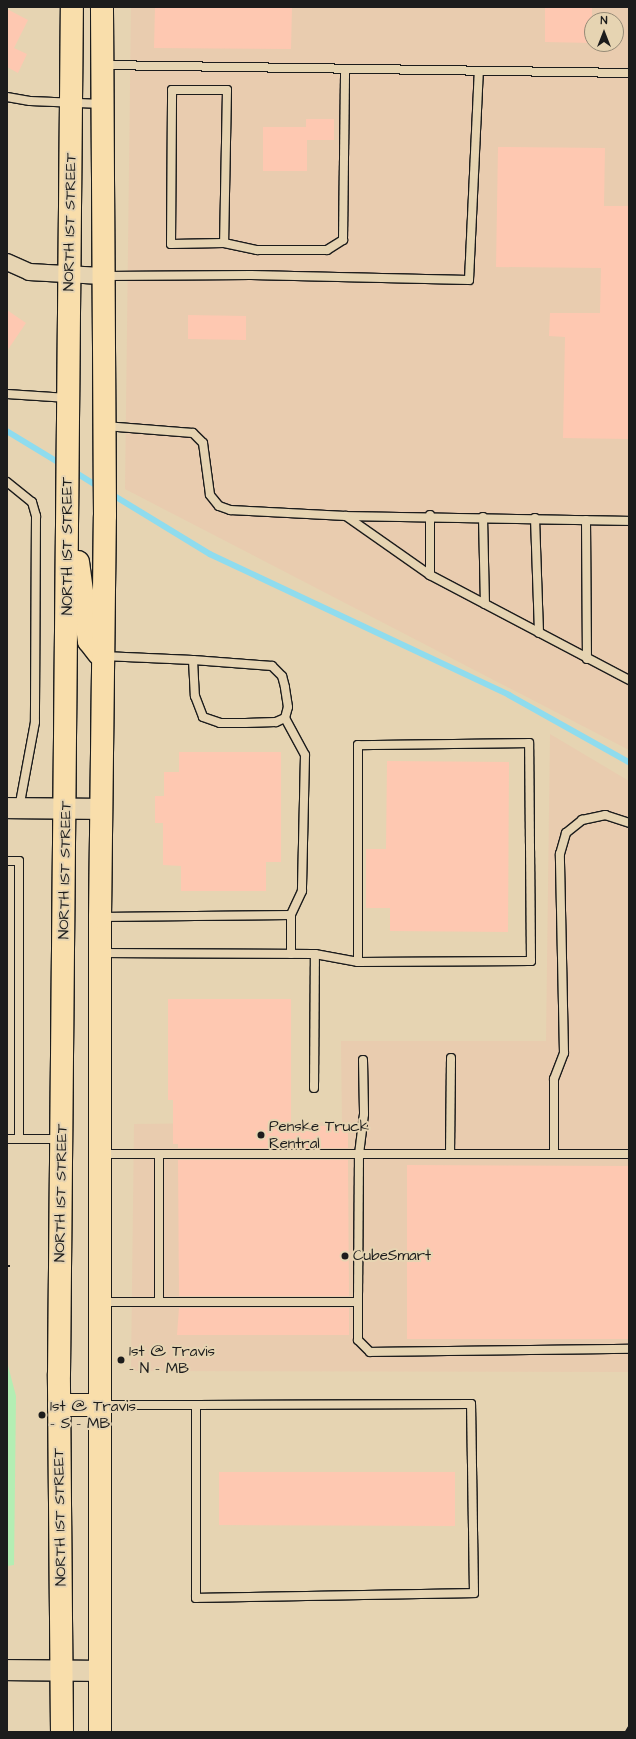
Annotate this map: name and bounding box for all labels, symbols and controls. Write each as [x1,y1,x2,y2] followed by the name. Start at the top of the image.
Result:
[584,12,624,52] north arrow
[601,13,607,28] text: N
[60,153,80,291] street label: NORTH 1ST STREET
[59,477,77,615] street label: NORTH 1ST STREET
[55,801,75,939] street label: NORTH 1ST STREET
[269,1117,369,1152] place label: Penske Truck Rentral
[51,1124,71,1262] street label: NORTH 1ST STREET
[256,1130,266,1140] marker: Penske Truck Rentral
[353,1247,431,1265] place label: CubeSmart
[340,1251,350,1261] marker: CubeSmart
[129,1342,215,1377] place label: 1st @ Travis - N - MB
[116,1355,126,1365] marker: 1st @ Travis - N - MB
[50,1397,136,1432] place label: 1st @ Travis - S - MB
[37,1410,47,1420] marker: 1st @ Travis - S - MB
[50,1448,70,1586] street label: NORTH 1ST STREET

